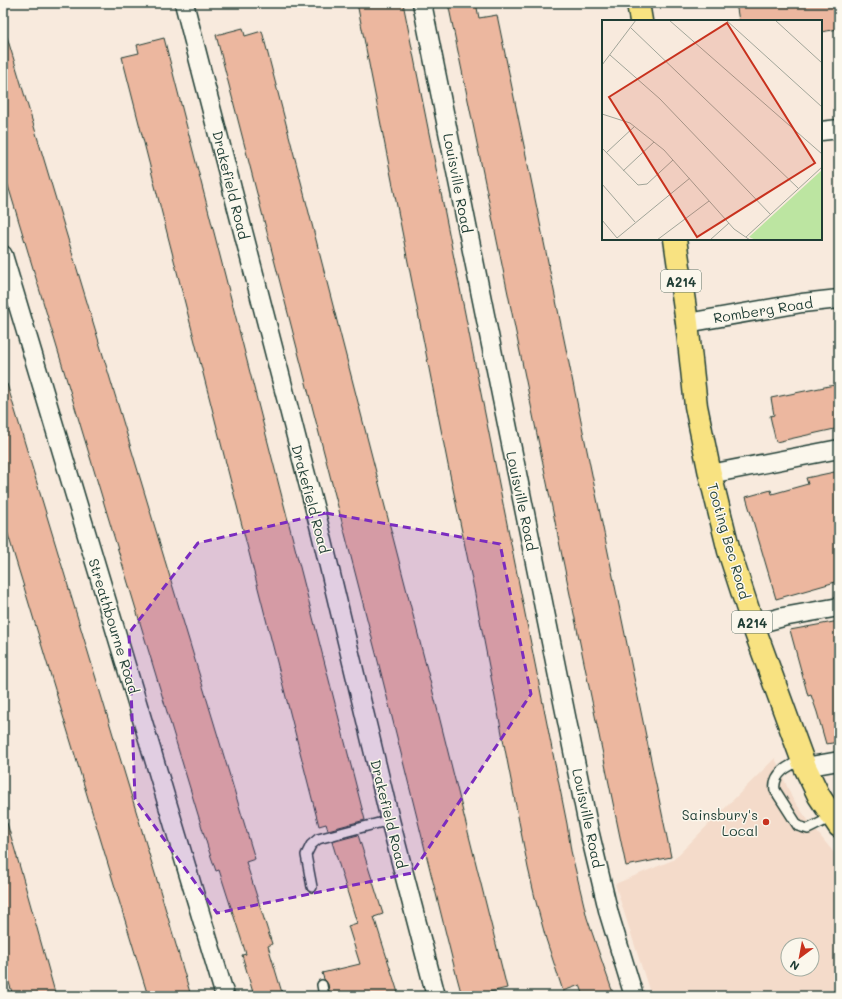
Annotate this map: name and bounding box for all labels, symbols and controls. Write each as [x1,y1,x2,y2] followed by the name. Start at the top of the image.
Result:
[602,20,822,240] inset map
[208,129,254,242] street label: Drakefield Road
[439,132,477,235] street label: Louisville Road
[661,270,701,292] road number: A214
[712,293,814,327] street label: Romberg Road
[287,443,335,555] street label: Drakefield Road
[502,450,542,553] street label: Louisville Road
[703,481,755,601] street label: Tooting Bec Road
[84,556,144,696] street label: Streathbourne Road
[732,611,772,633] road number: A214
[366,758,412,871] street label: Drakefield Road
[568,767,608,870] street label: Louisville Road
[682,805,758,840] place label: Sainsbury's Local
[761,817,771,827] marker: Sainsbury's Local
[780,937,820,977] north arrow
[787,957,802,974] text: N

